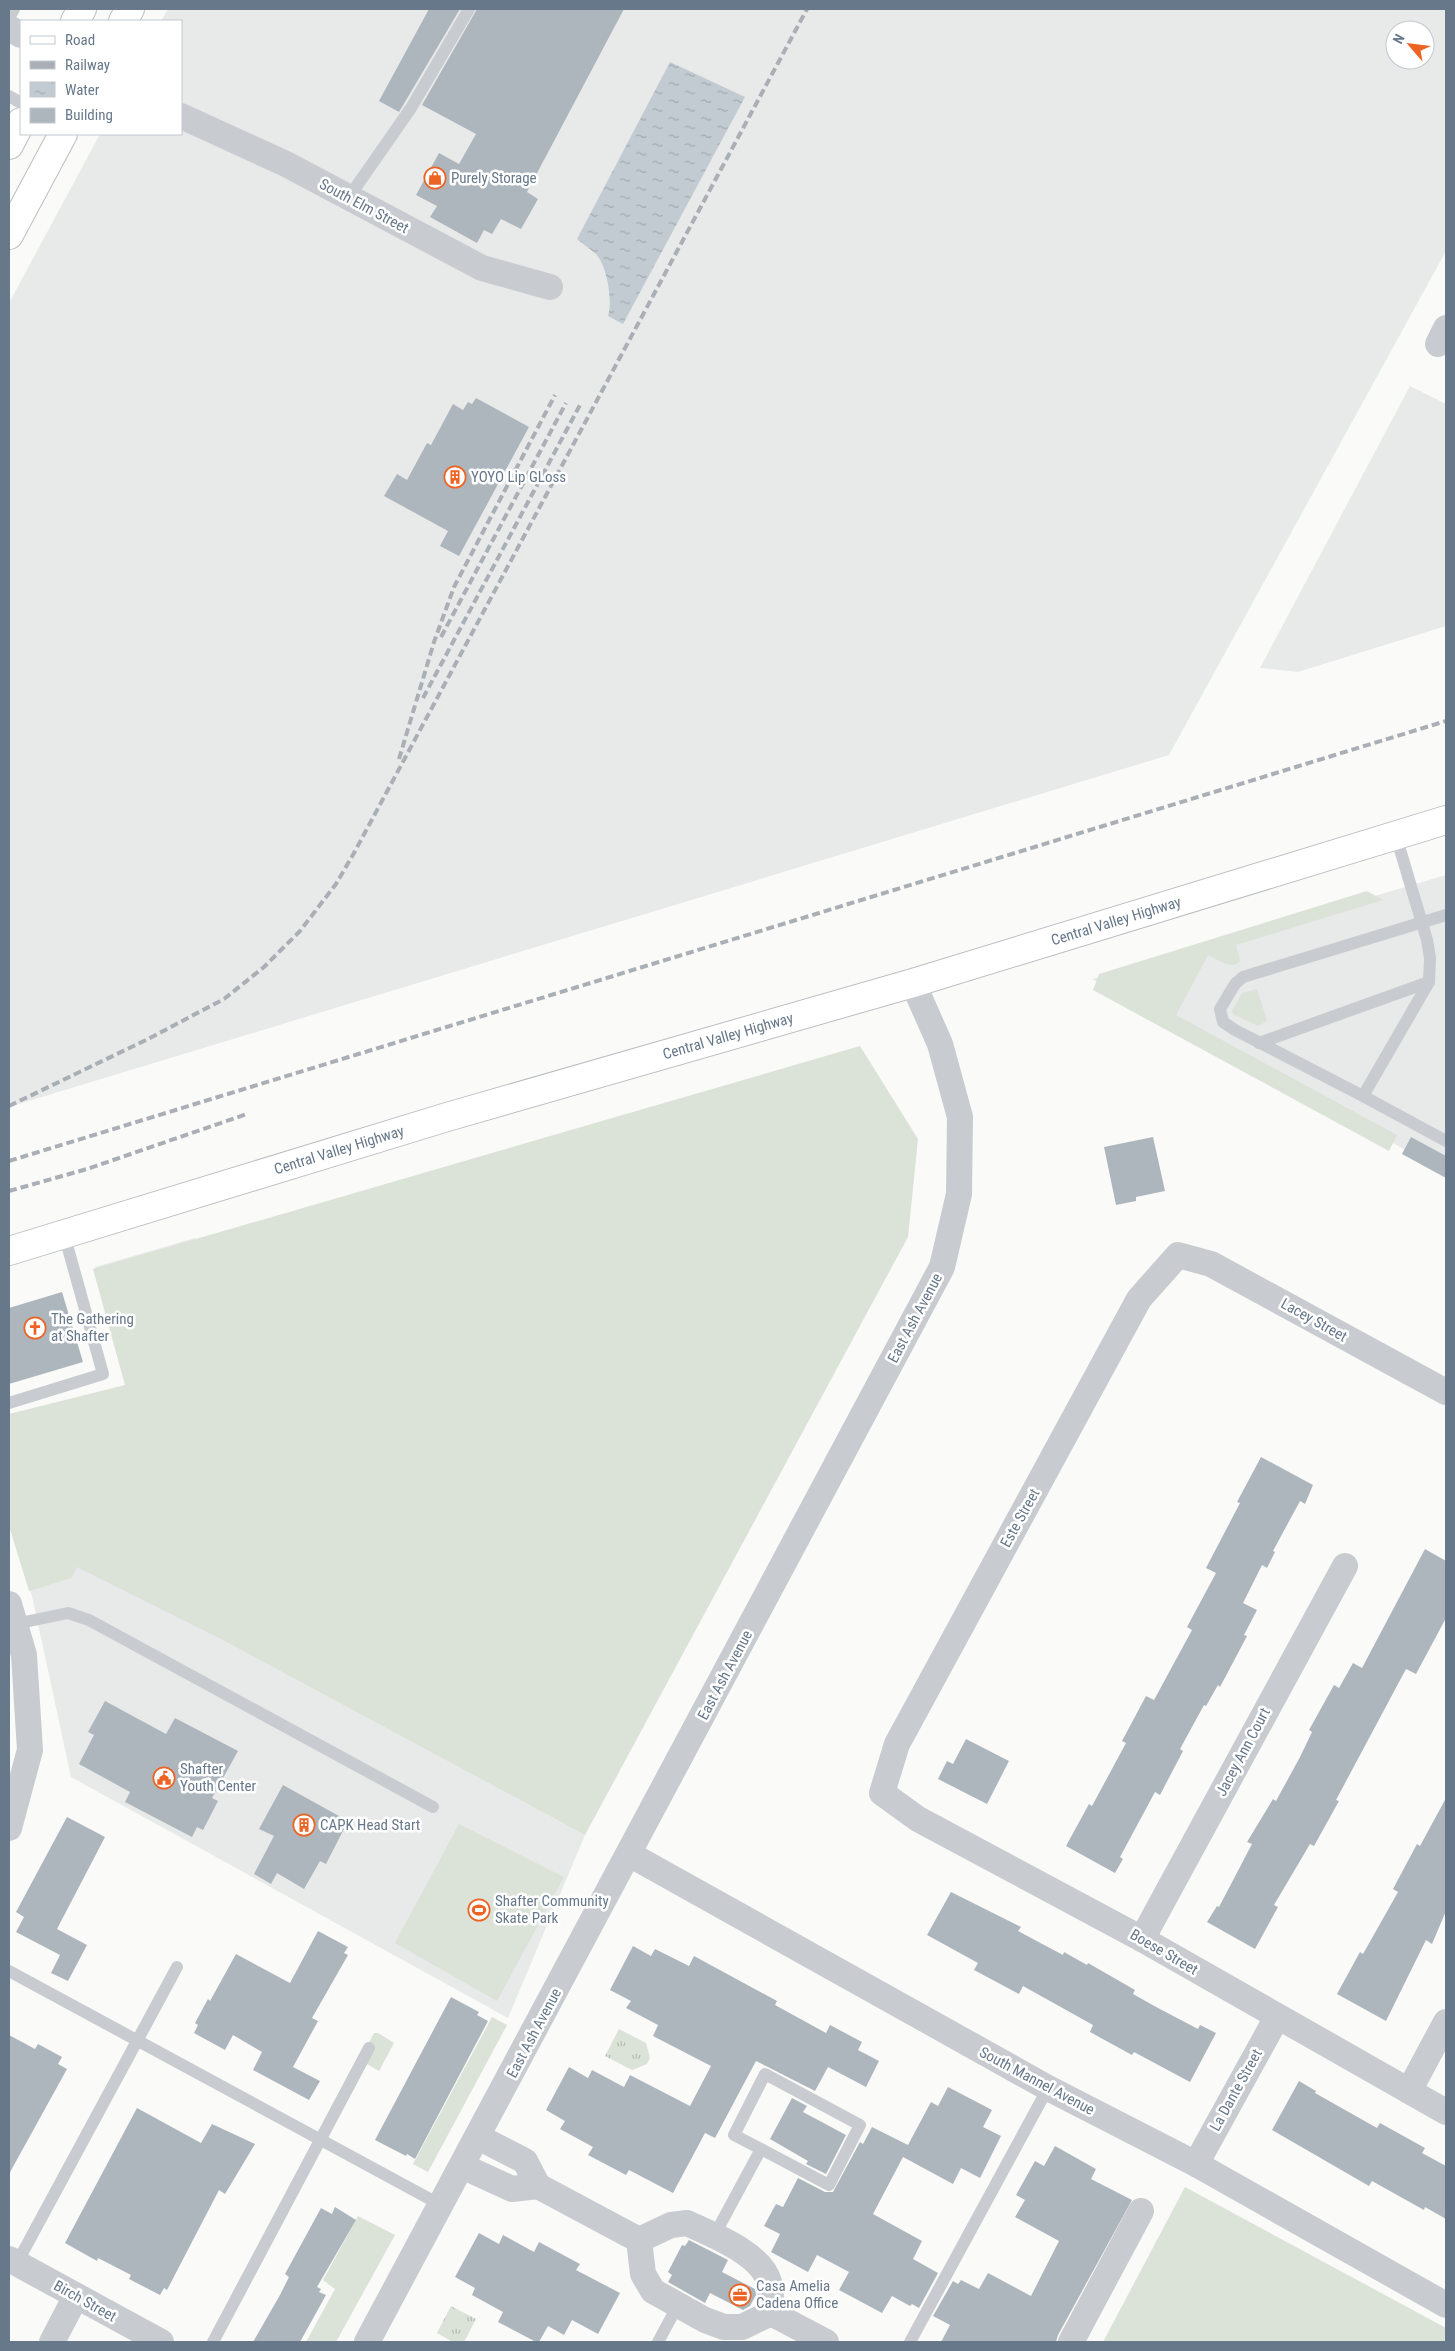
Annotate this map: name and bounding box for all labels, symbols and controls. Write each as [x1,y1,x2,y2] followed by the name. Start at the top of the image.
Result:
[20,20,182,135] legend
[1385,20,1435,70] north arrow
[65,31,95,49] text: Road
[1389,31,1408,46] text: N
[65,56,110,74] text: Railway
[65,81,100,99] text: Water
[65,106,113,124] text: Building
[423,166,447,190] shop icon: Purely Storage
[451,169,537,187] place label: Purely Storage
[316,175,412,237] street label: South Elm Street
[443,465,467,489] building icon: YOYO Lip GLoss
[471,468,566,486] place label: YOYO Lip GLoss
[1049,893,1183,949] street label: Central Valley Highway
[661,1009,795,1063] street label: Central Valley Highway
[272,1122,406,1178] street label: Central Valley Highway
[884,1270,946,1366] street label: East Ash Avenue
[1278,1294,1350,1346] street label: Lacey Street
[51,1310,134,1345] place label: The Gathering at Shafter
[23,1316,47,1340] church icon: The Gathering at Shafter
[997,1485,1043,1551] street label: Este Street
[694,1627,756,1723] street label: East Ash Avenue
[1212,1705,1274,1799] street label: Jacey Ann Court
[180,1760,257,1795] place label: Shafter Youth Center
[152,1766,176,1790] public building icon: Shafter Youth Center
[292,1813,316,1837] building icon: CAPK Head Start
[320,1816,420,1834] place label: CAPK Head Start
[495,1892,609,1927] place label: Shafter Community Skate Park
[467,1898,491,1922] sports icon: Shafter Community Skate Park
[1127,1925,1201,1979] street label: Boese Street
[503,1985,565,2081] street label: East Ash Avenue
[976,2043,1098,2119] street label: South Mannel Avenue
[1206,2046,1266,2134] street label: La Dante Street
[51,2276,119,2326] street label: Birch Street
[756,2277,838,2312] place label: Casa Amelia Cadena Office
[728,2283,752,2307] office icon: Casa Amelia Cadena Office

